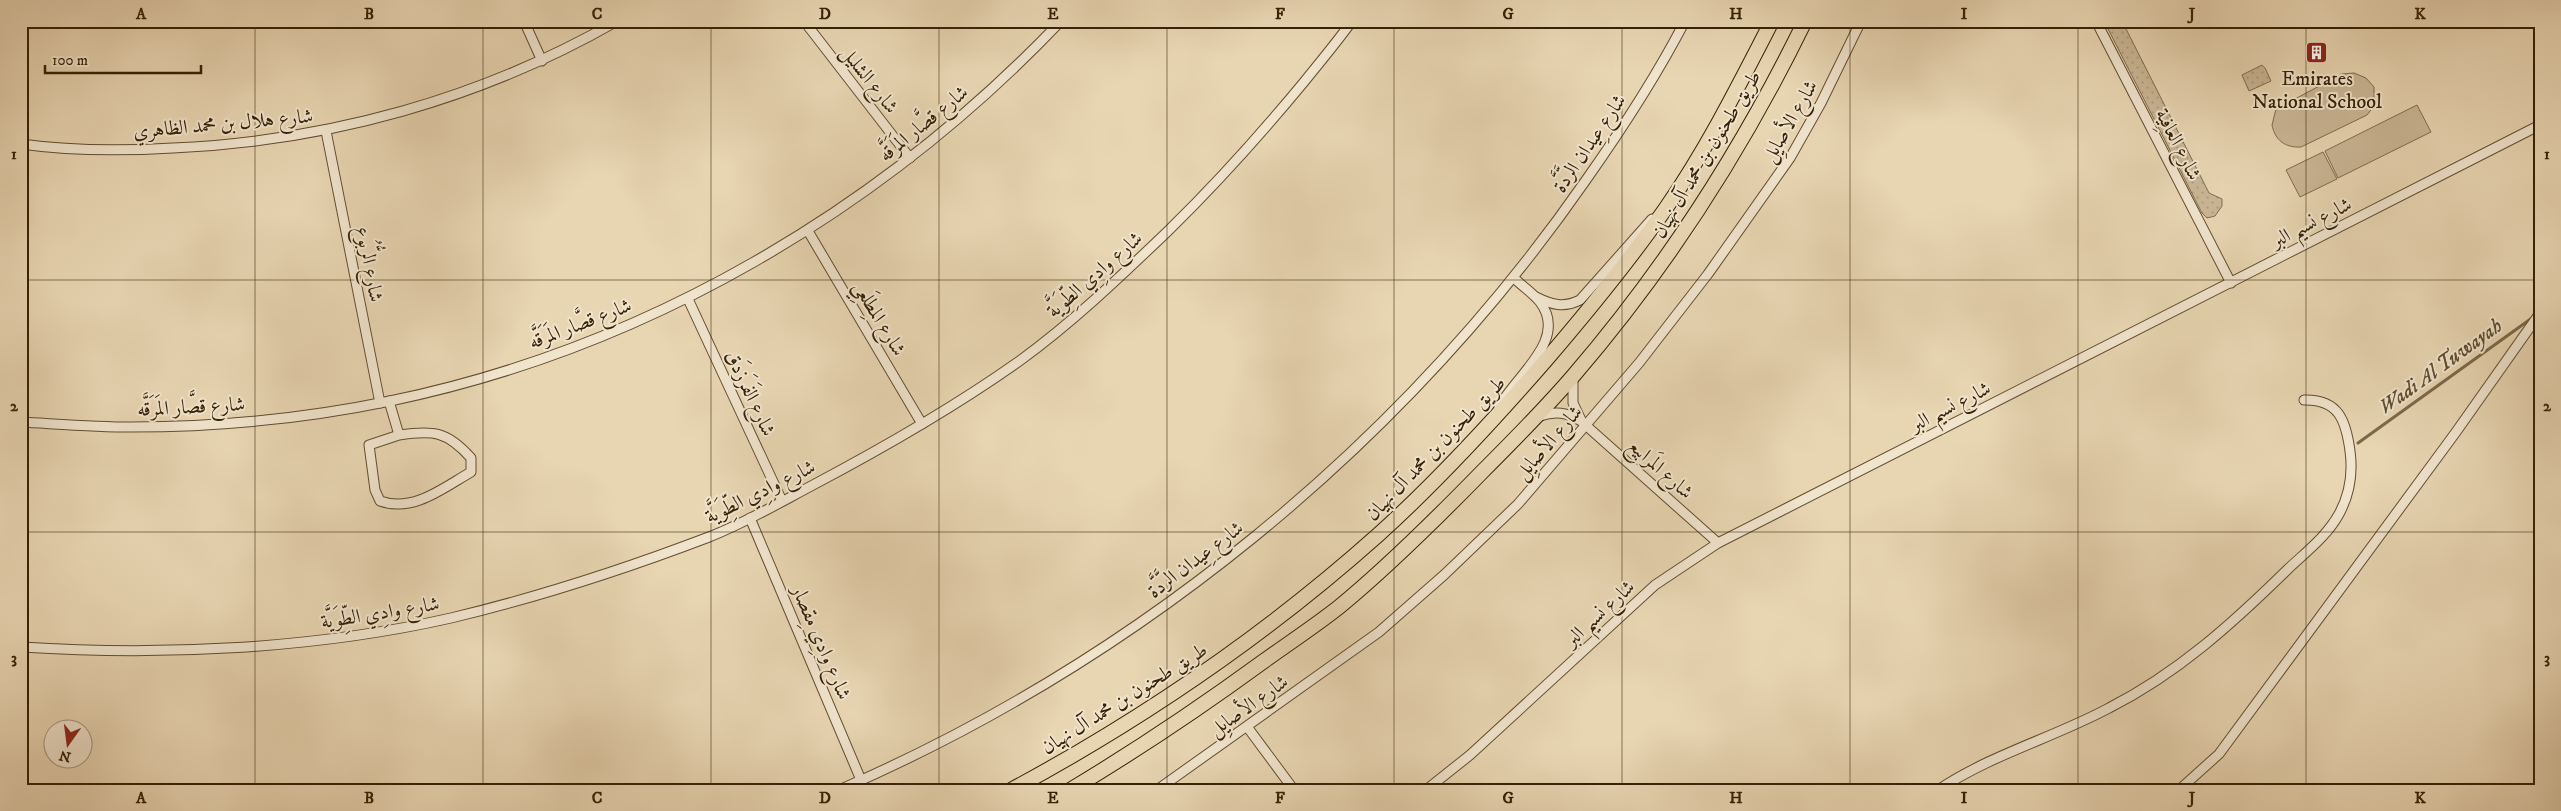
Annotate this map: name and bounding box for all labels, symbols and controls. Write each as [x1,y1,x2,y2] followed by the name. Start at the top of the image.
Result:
[135,4,147,24] text: A
[364,4,374,24] text: B
[592,4,602,24] text: C
[819,4,831,24] text: D
[1047,4,1059,24] text: E
[1275,4,1285,24] text: F
[1502,4,1514,24] text: G
[1729,4,1743,24] text: H
[1961,4,1968,24] text: I
[2187,4,2196,24] text: J
[2414,4,2426,24] text: K
[2305,40,2329,64] building icon: Emirates National School
[831,41,903,122] street label: شارع الشليل
[45,42,201,74] scale bar
[52,51,88,70] text: 100 m
[1646,66,1767,243] street label: طريق طحنون بن محمد آل نهيان
[2252,67,2382,115] place label: Emirates National School
[1753,74,1827,170] street label: شارع الأصايِل
[870,76,976,171] street label: شارع قصَّار المَرَقَّه
[1543,86,1636,200] street label: شارع عِيدان الرَّدَّة
[132,104,314,149] street label: شارع هلال بن محمد الظاهري
[2145,105,2206,187] street label: شارع العافِية
[11,144,17,164] text: 1
[2544,144,2550,164] text: 1
[2265,192,2359,261] street label: شارع نسيم البر
[1038,222,1151,327] street label: شارع وادِي الطِّوَيَّة
[345,223,396,305] street label: شارع الرُّبُوع
[842,275,913,363] street label: شارع المِطلَعِي
[523,288,637,359] street label: شارع قصَّار المَرَقَّه
[2373,313,2508,421] water label: Wadi Al Tuwayah
[715,345,783,442] street label: شارع الفَرَزدَق
[1360,371,1512,527] street label: طريق طحنون بن محمد آل نهيان
[1904,376,1998,445] street label: شارع نسيم البر
[136,386,246,427] street label: شارع قصَّار المَرَقَّه
[10,396,19,416] text: 2
[2543,396,2552,416] text: 2
[1507,398,1592,488] street label: شارع الأصايِل
[1619,431,1700,508] street label: شارع المَرابِيع
[699,450,822,533] street label: شارع وادِي الطِّوَيَّة
[1139,511,1251,608] street label: شارع عِيدان الرَّدَّة
[1558,575,1645,659] street label: شارع نسيم البر
[781,580,856,705] street label: شارع وادِي مِقصار
[318,586,442,639] street label: شارع وادِي الطِّوَيَّة
[1036,637,1213,761] street label: طريق طحنون بن محمد آل نهيان
[11,648,17,668] text: 3
[2544,648,2550,668] text: 3
[1202,666,1296,746] street label: شارع الأصايِل
[42,718,92,768] north arrow
[57,745,73,766] text: N
[135,788,147,808] text: A
[364,788,374,808] text: B
[592,788,602,808] text: C
[819,788,831,808] text: D
[1047,788,1059,808] text: E
[1275,788,1285,808] text: F
[1502,788,1514,808] text: G
[1729,788,1743,808] text: H
[1961,788,1968,808] text: I
[2187,788,2196,808] text: J
[2414,788,2426,808] text: K

